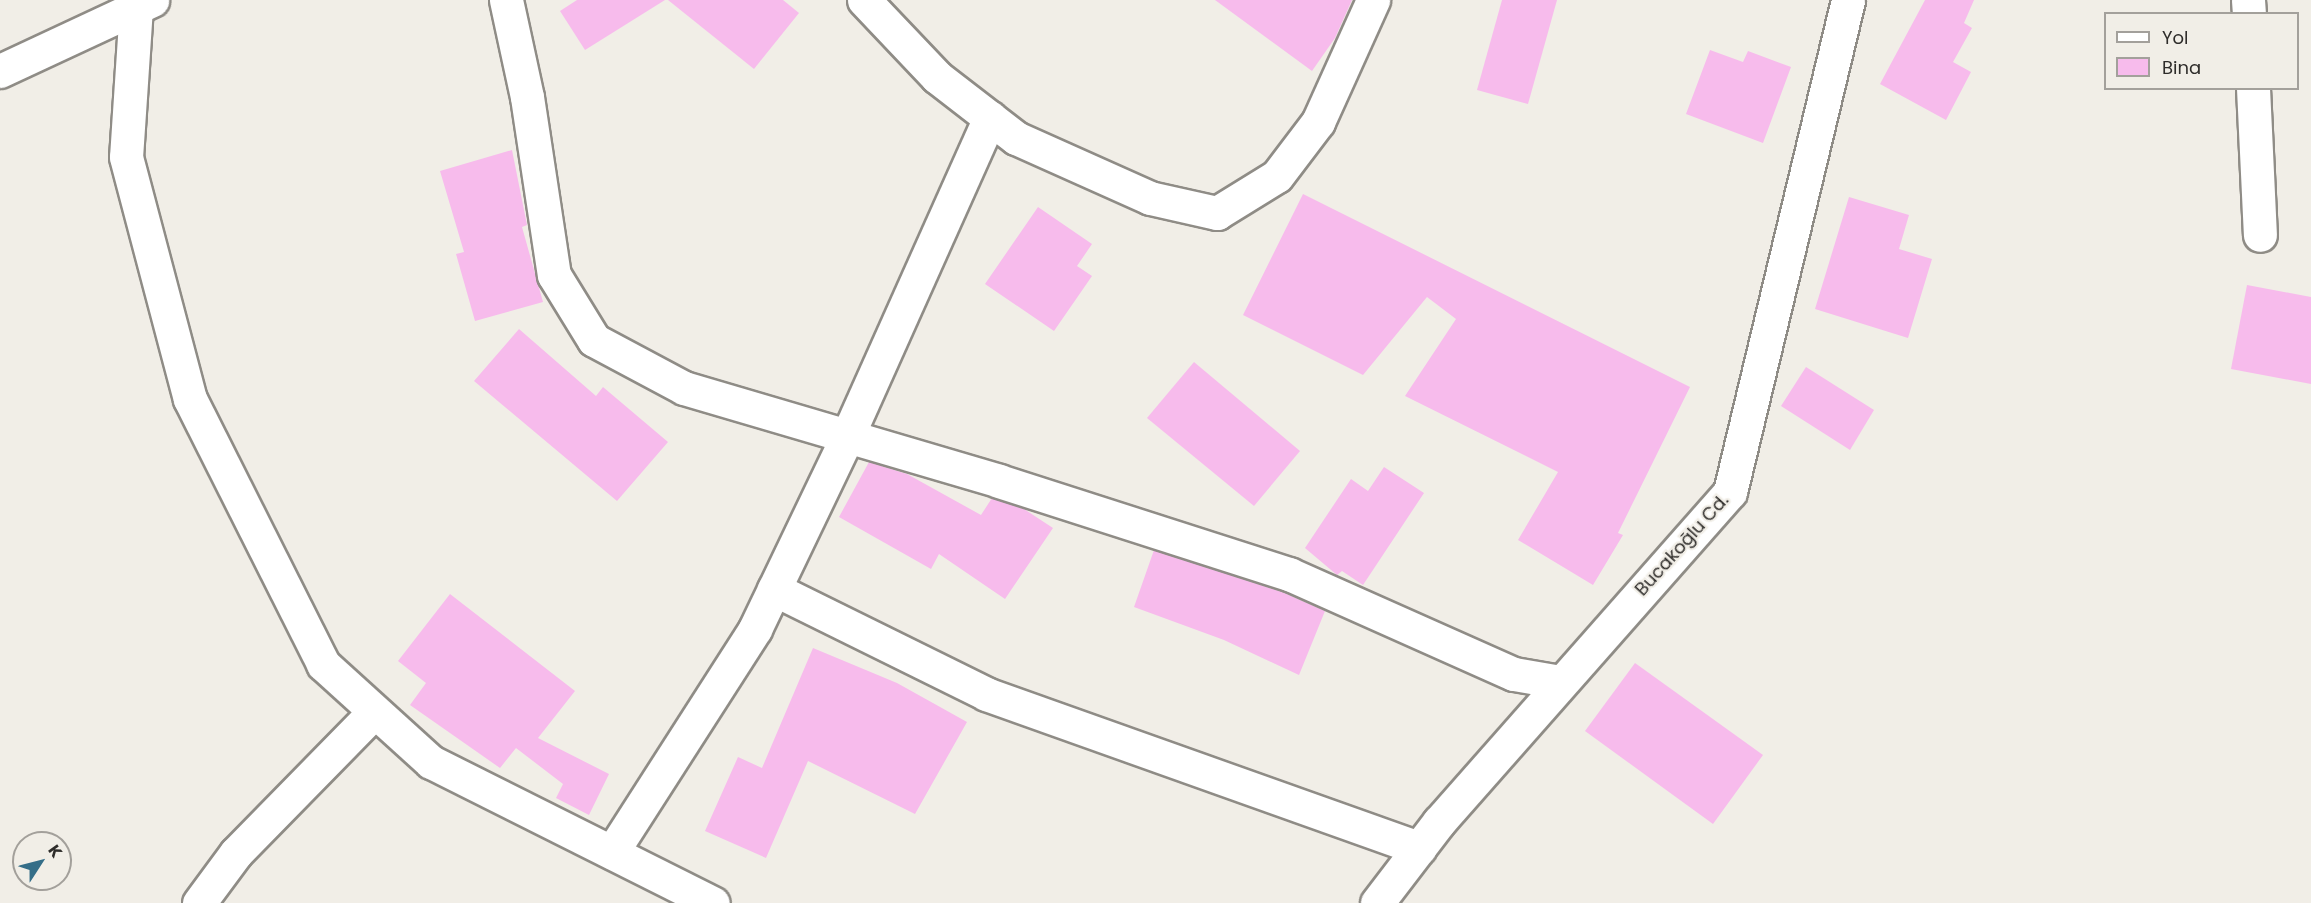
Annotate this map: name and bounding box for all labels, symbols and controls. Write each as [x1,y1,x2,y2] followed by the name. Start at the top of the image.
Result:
[2104,12,2299,90] legend
[2162,25,2188,50] text: Yol
[2162,55,2201,80] text: Bina
[1631,490,1733,600] street label: Bucakoğlu Cd.
[12,831,72,891] north arrow
[43,840,68,863] text: K

